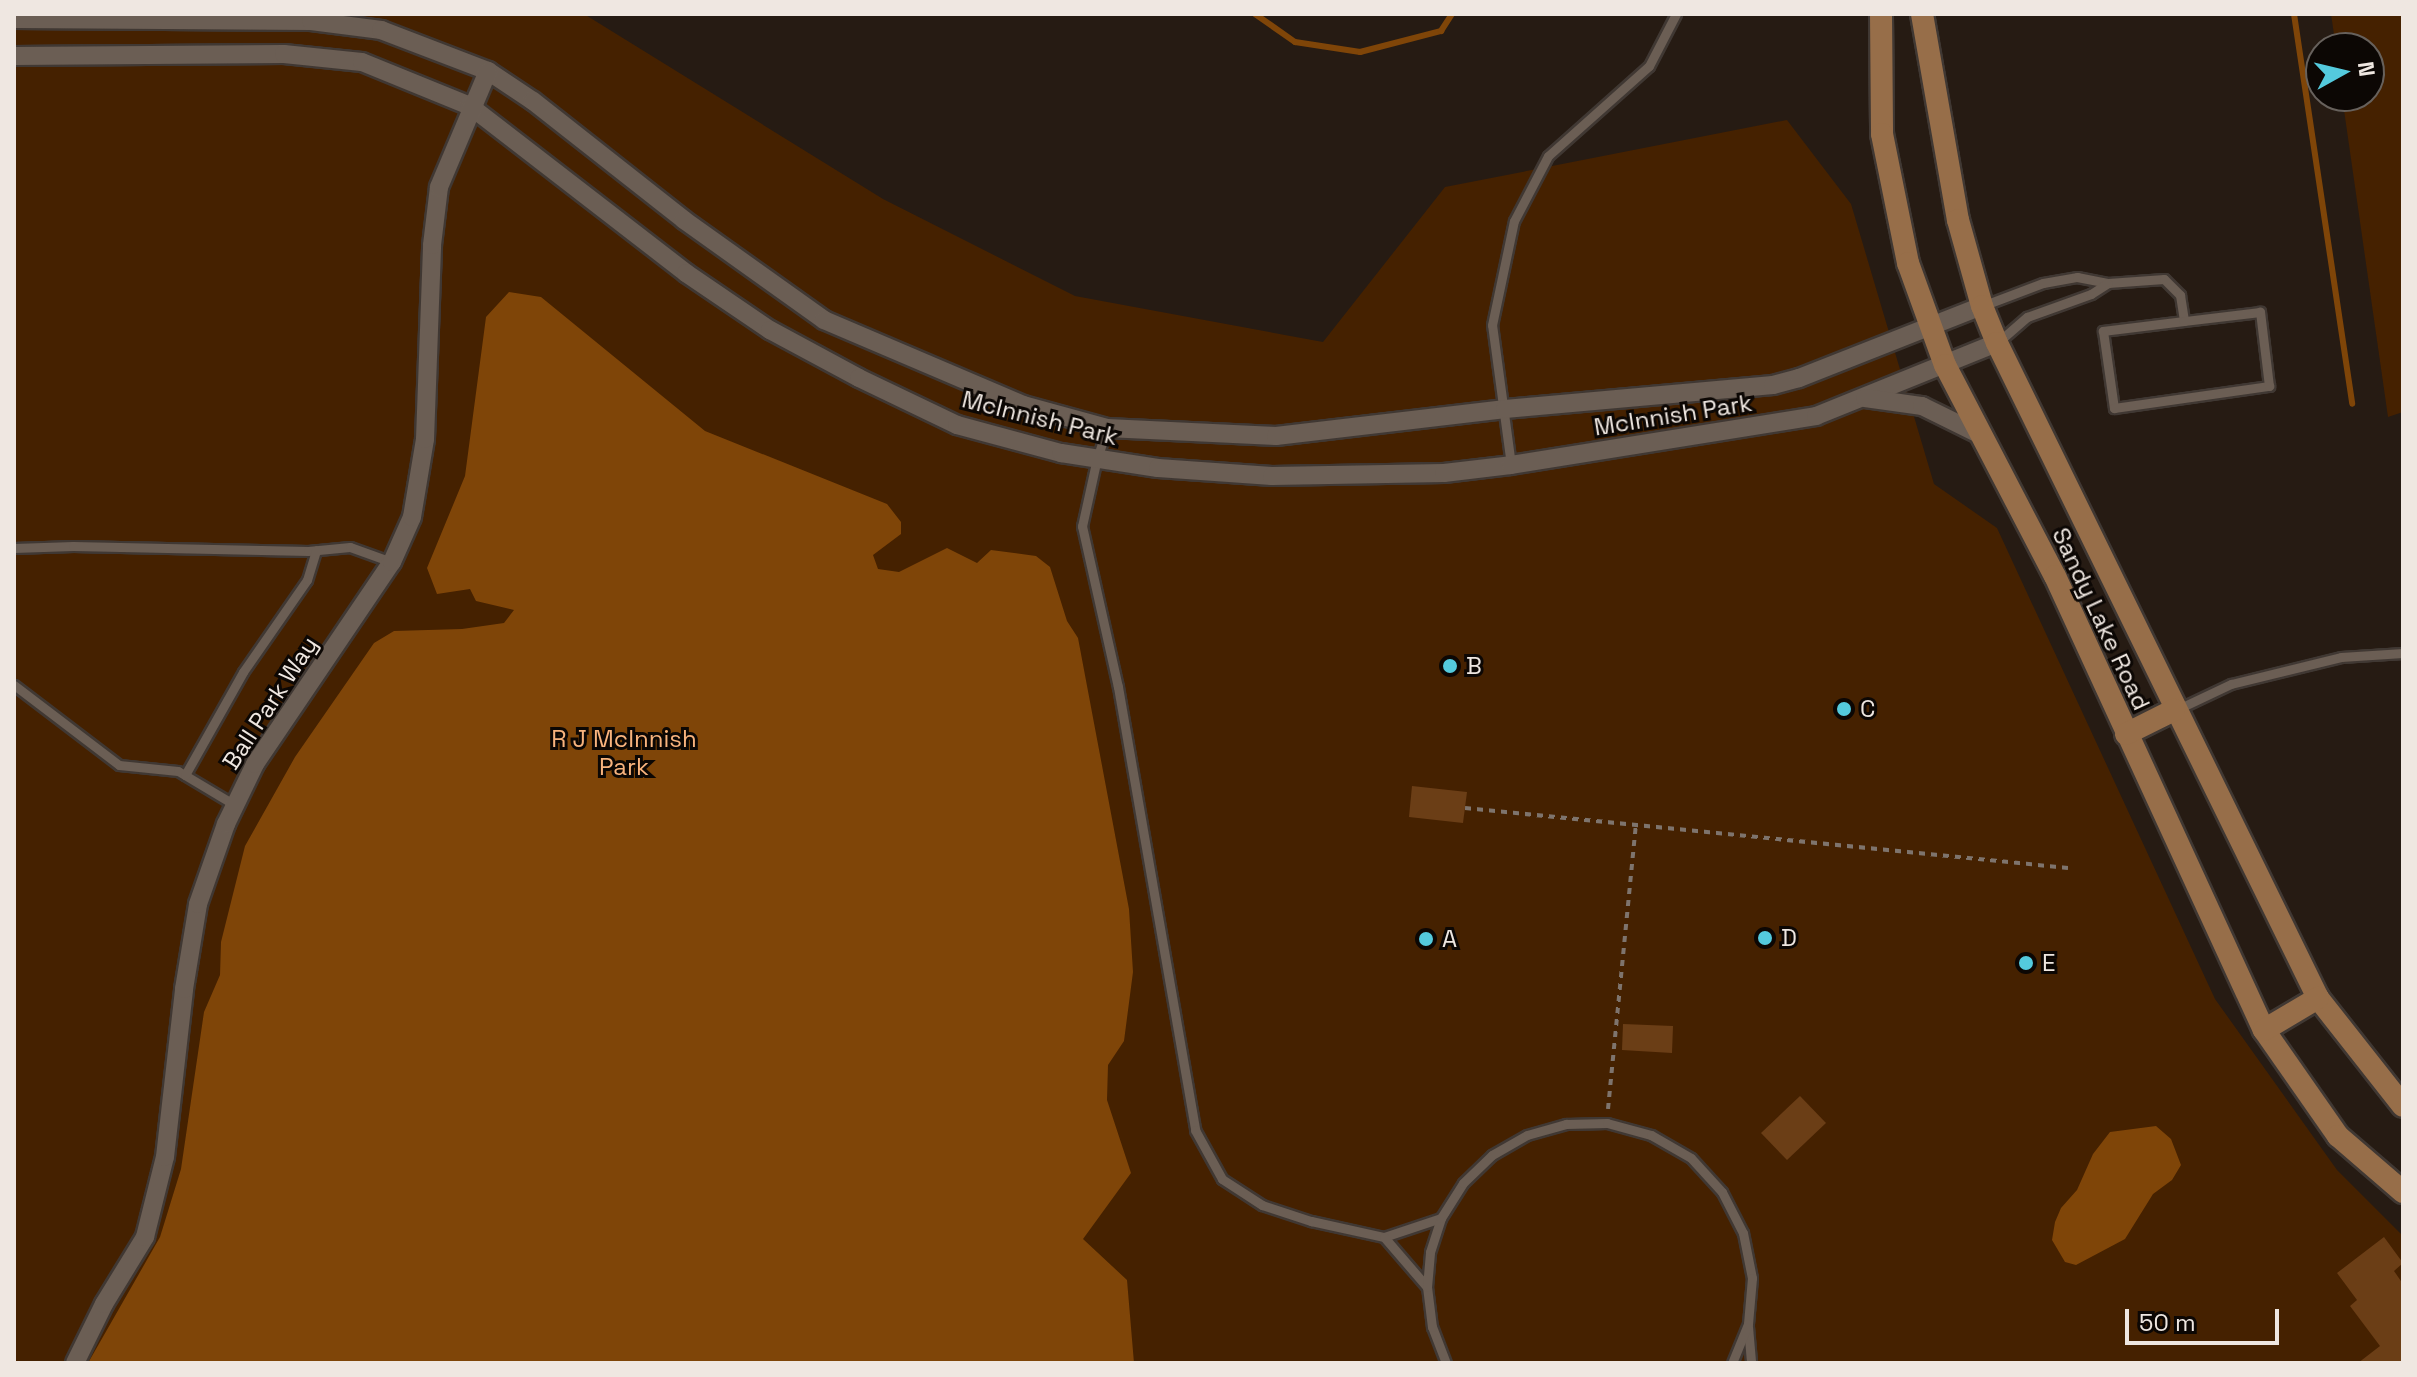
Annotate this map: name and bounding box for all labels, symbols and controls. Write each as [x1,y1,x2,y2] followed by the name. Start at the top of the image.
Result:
[2305,32,2385,112] north arrow
[2352,60,2382,78] text: N
[959,385,1121,451] street label: McInnish Park
[1592,388,1754,442] street label: McInnish Park
[2046,523,2156,715] street label: Sandy Lake Road
[216,631,324,775] street label: Ball Park Way
[1466,652,1482,680] place label: B
[1441,657,1459,675] marker: B
[1860,695,1875,723] place label: C
[1835,700,1853,718] marker: C
[551,725,697,781] park label: R J McInnish Park
[1781,924,1797,952] place label: D
[1442,925,1457,953] place label: A
[1756,929,1774,947] marker: D
[1417,930,1435,948] marker: A
[2042,949,2056,977] place label: E
[2017,954,2035,972] marker: E
[2129,1293,2283,1343] scale bar
[2139,1307,2196,1338] text: 50 m

